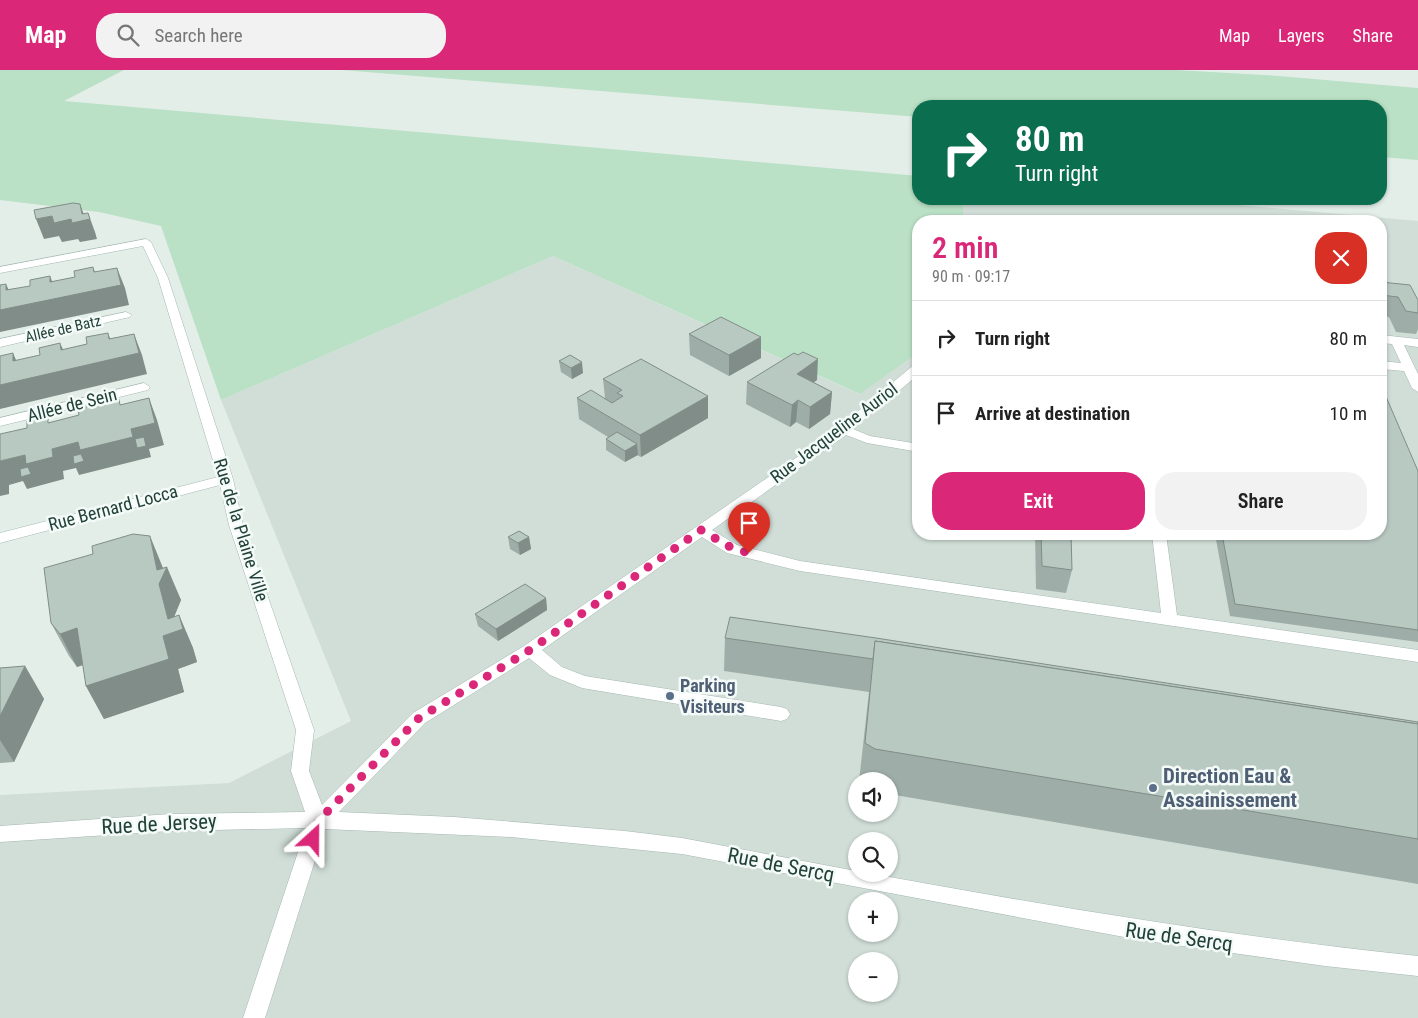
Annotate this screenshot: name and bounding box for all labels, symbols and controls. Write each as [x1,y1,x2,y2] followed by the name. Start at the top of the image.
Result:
[96,13,446,58] search box
[25,21,66,49] text: Map
[114,21,142,49] icon: search
[154,24,243,47] text: Search here
[1219,25,1250,46] text: Map
[1278,25,1325,46] text: Layers
[1353,25,1393,46] text: Share
[1015,119,1084,160] text: 80 m
[932,120,997,185] icon: right
[1015,161,1098,186] text: Turn right
[932,230,998,265] text: 2 min
[1315,232,1367,284] button: close
[932,267,1010,286] text: 90 m · 09:17
[23,312,103,346] street label: Allée de Batz
[932,324,960,352] icon: right
[975,327,1050,350] text: Turn right
[1330,327,1367,350] text: 80 m
[766,378,901,487] street label: Rue Jacqueline Auriol
[25,383,119,426] street label: Allée de Sein
[932,399,960,427] icon: arrive
[975,402,1130,425] text: Arrive at destination
[1330,402,1367,425] text: 10 m
[210,456,273,604] street label: Rue de la Plaine Ville
[932,472,1145,530] button: Exit
[1155,472,1367,530] button: Share
[46,480,180,535] street label: Rue Bernard Locca
[728,502,770,553] pin
[735,509,763,537] icon: arrive
[680,675,745,717] place label: Parking Visiteurs
[664,690,676,702] marker: Parking Visiteurs
[1163,764,1297,812] place label: Direction Eau & Assainissement
[848,772,898,1002] map controls
[848,772,898,822] button: sound
[1147,782,1159,794] marker: Direction Eau & Assainissement
[101,809,218,839] street label: Rue de Jersey
[286,812,338,864] position arrow
[848,832,898,882] button: search
[726,843,836,887] street label: Rue de Sercq
[848,892,898,942] button: +
[1124,918,1234,956] street label: Rue de Sercq
[848,952,898,1002] button: −

